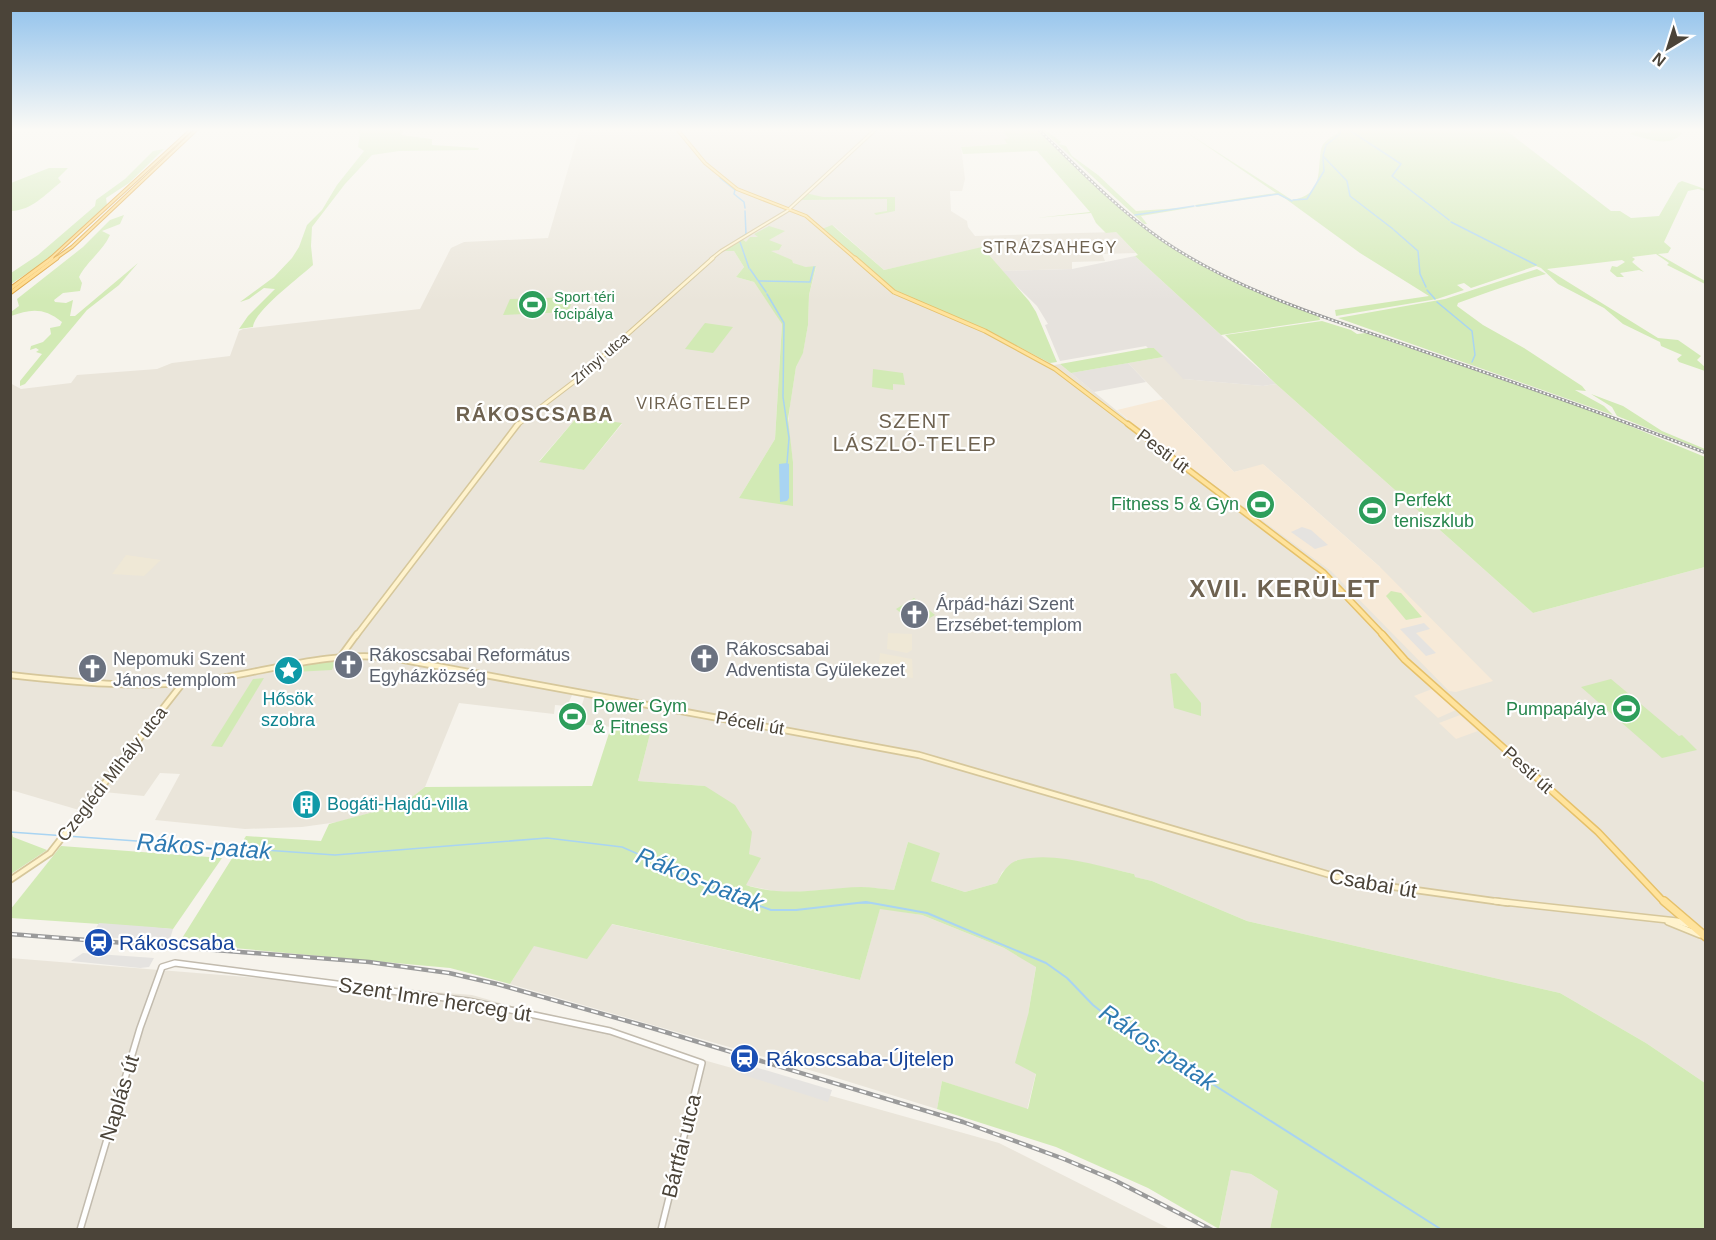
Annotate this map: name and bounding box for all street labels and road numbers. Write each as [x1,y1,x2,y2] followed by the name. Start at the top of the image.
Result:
[568,328,632,387] street label: Zrínyi utca
[1133,425,1193,477] street label: Pesti út
[53,702,172,846] street label: Czeglédi Mihály utca
[714,707,786,739] street label: Péceli út
[1499,742,1557,798] street label: Pesti út
[1327,864,1419,902] street label: Csabai út
[337,972,533,1026] street label: Szent Imre herceg út
[95,1052,143,1144] street label: Naplás út
[657,1091,705,1200] street label: Bártfai utca

